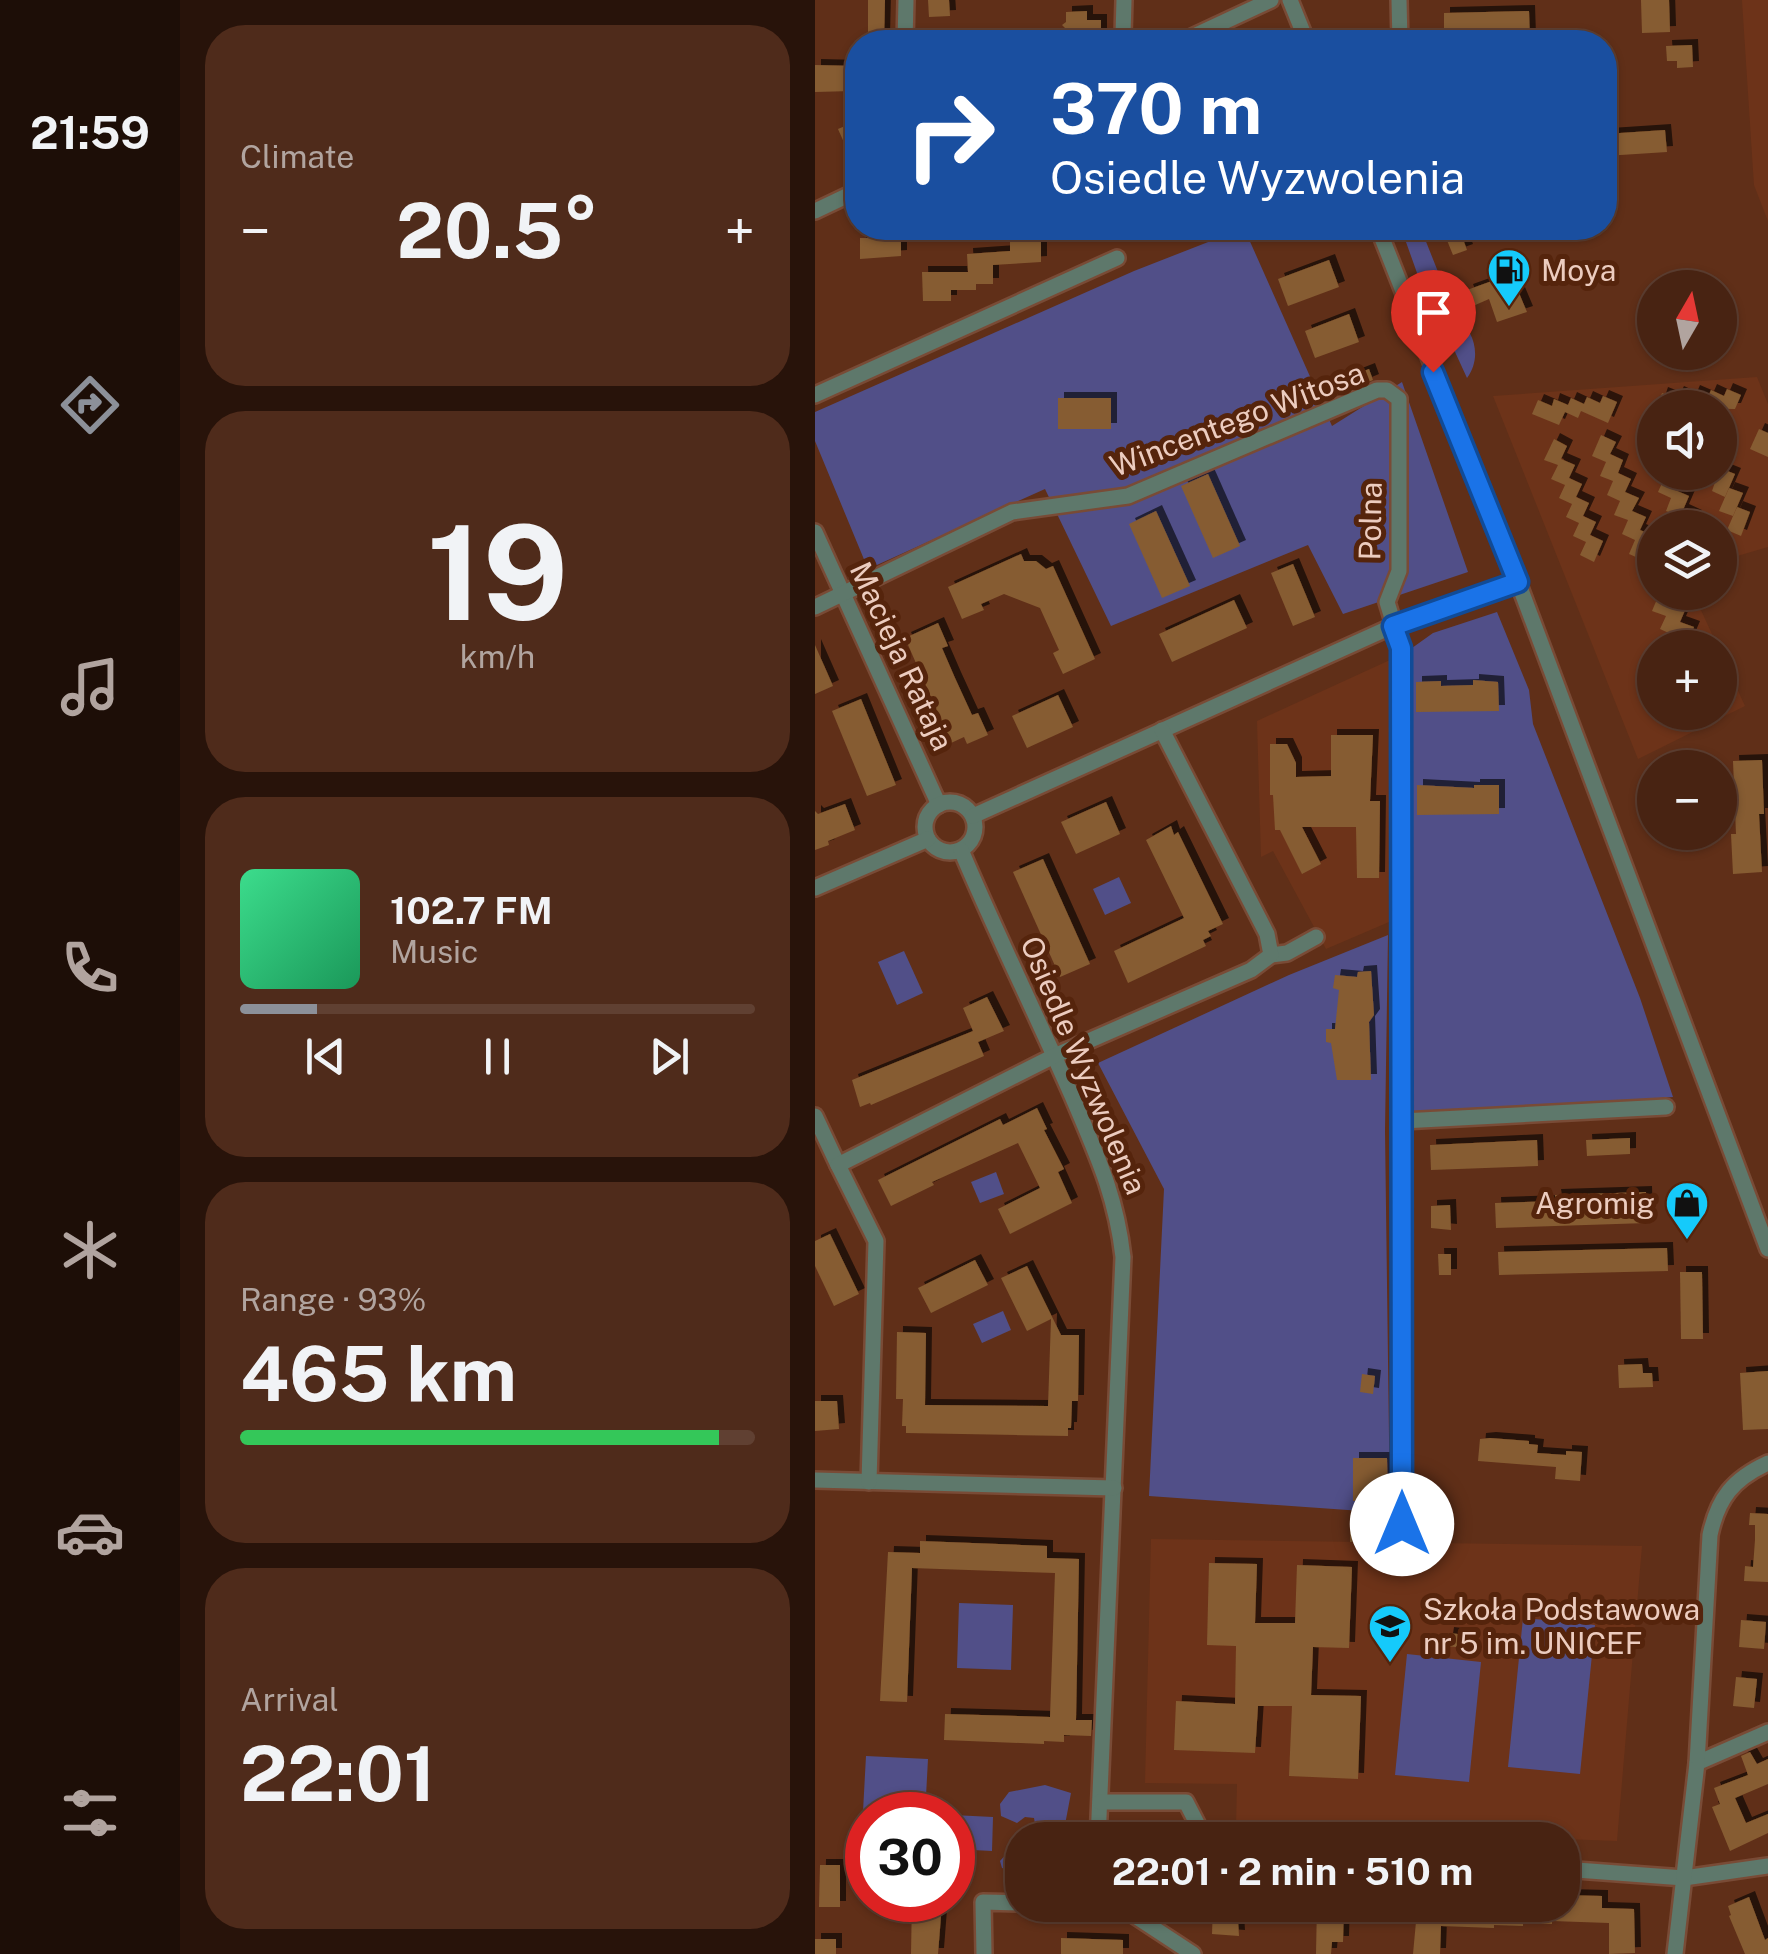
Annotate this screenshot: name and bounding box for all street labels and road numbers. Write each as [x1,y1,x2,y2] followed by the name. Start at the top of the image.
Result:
[1105,354,1369,484] street label: Wincentego Witosa
[1351,481,1389,561] street label: Polna
[843,556,961,756] street label: Macieja Rataja
[1013,931,1155,1199] street label: Osiedle Wyzwolenia

